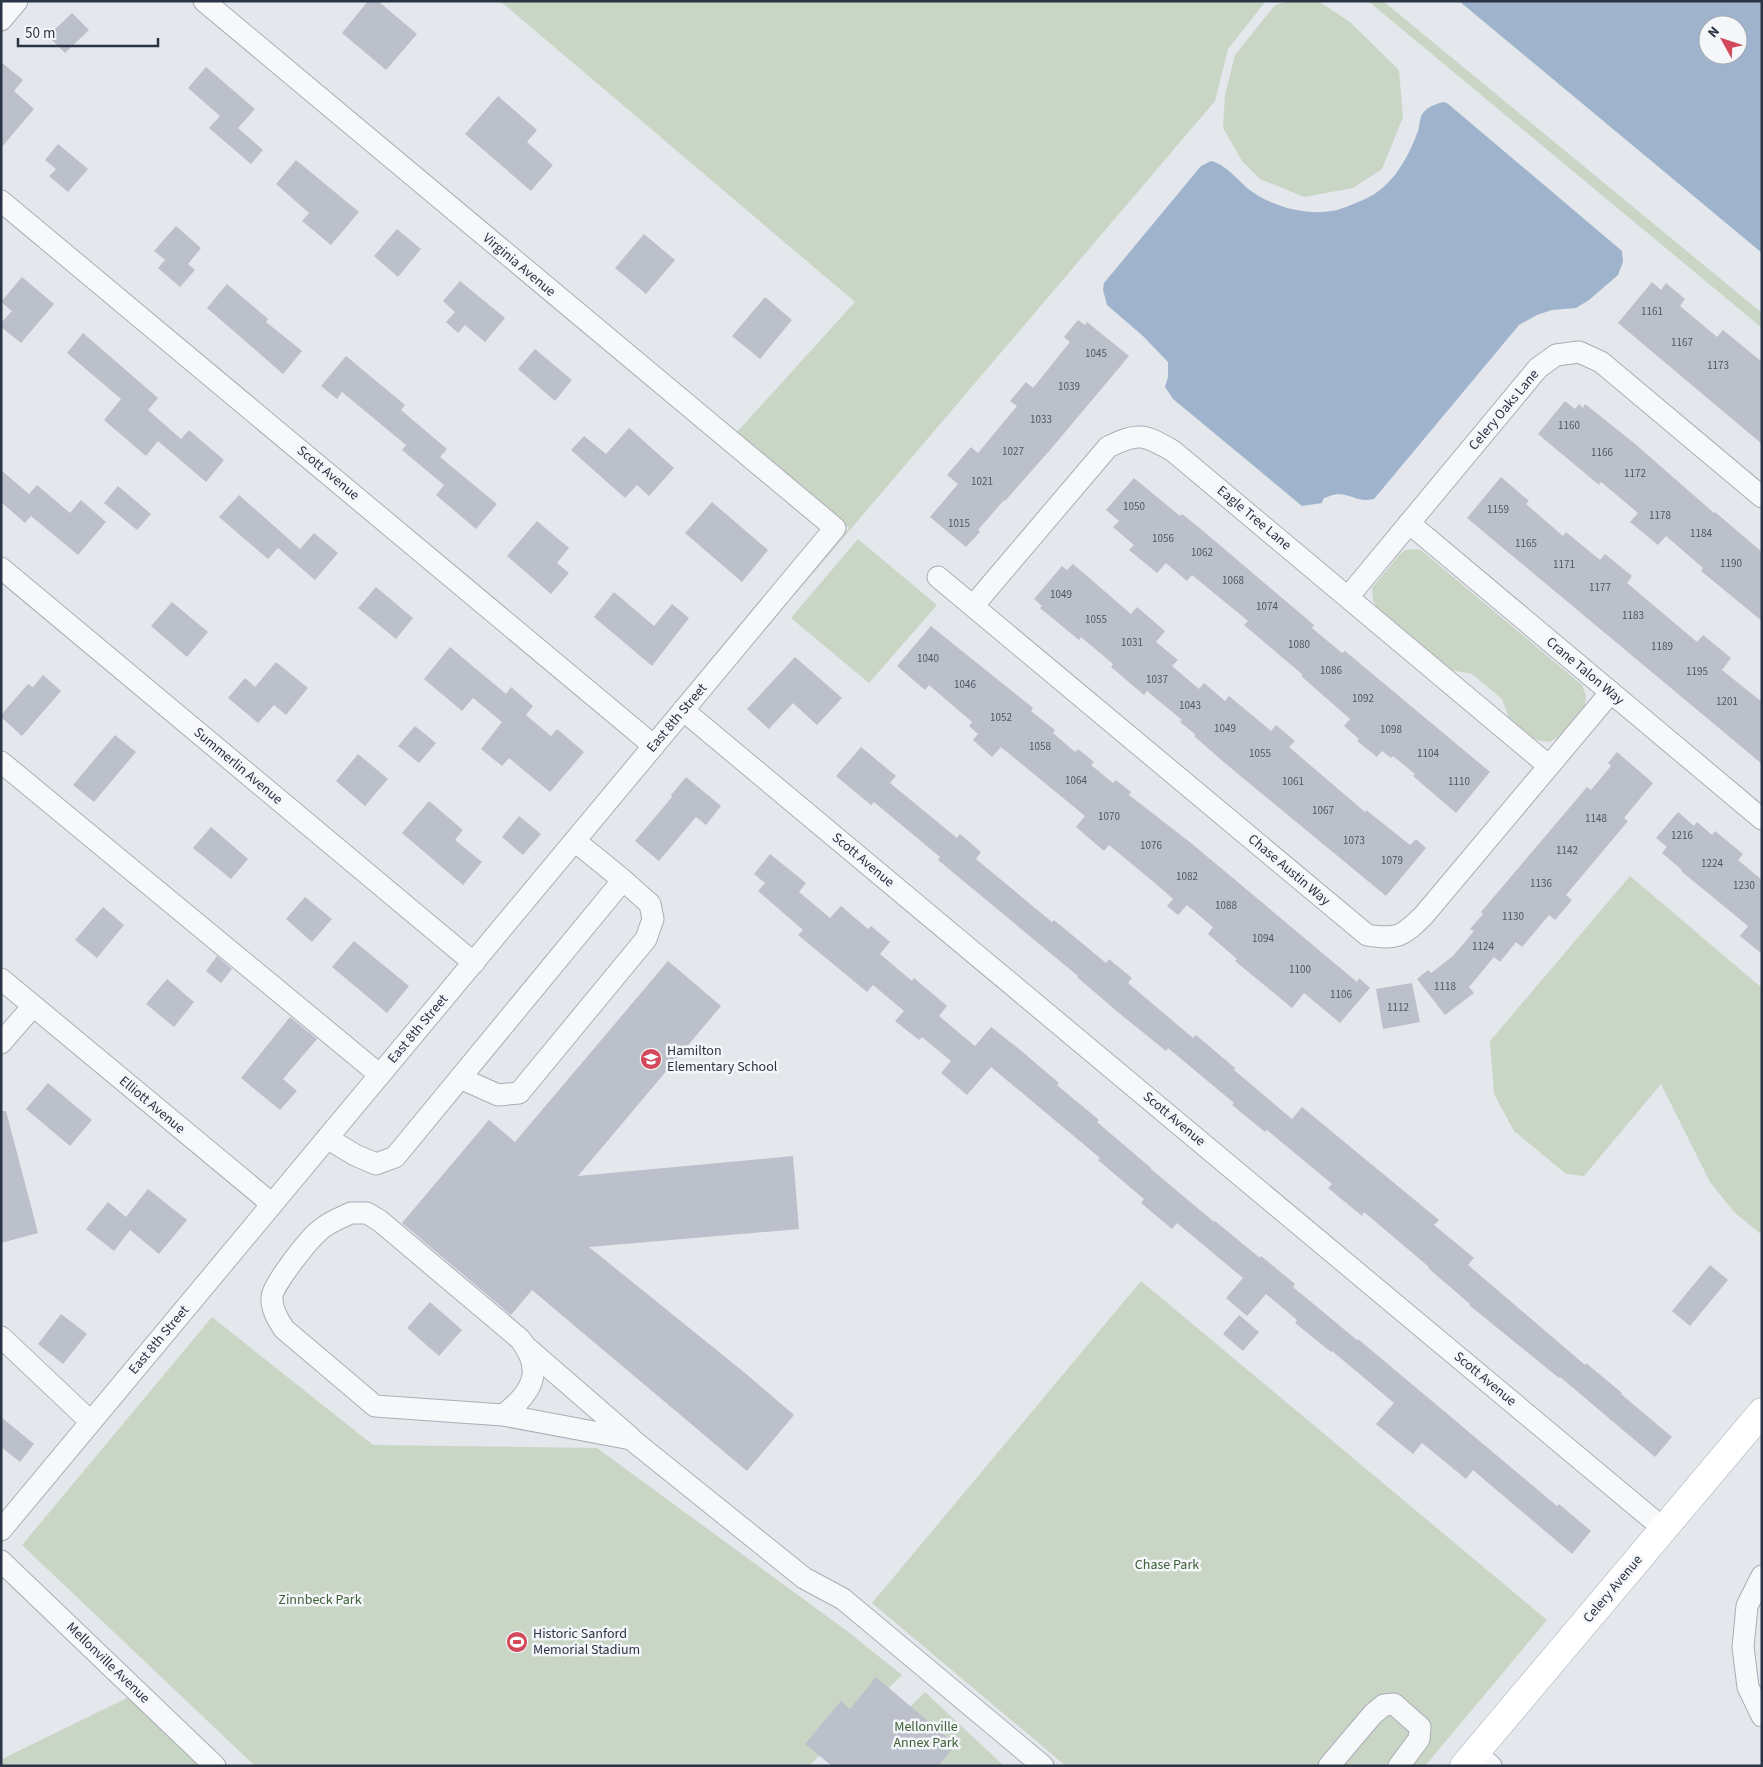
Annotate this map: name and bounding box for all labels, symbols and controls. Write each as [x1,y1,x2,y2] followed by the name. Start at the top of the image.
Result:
[18,15,158,47] scale bar
[1698,15,1748,65] north arrow
[1703,22,1724,42] text: N
[25,23,55,44] text: 50 m
[478,228,560,302] street label: Virginia Avenue
[1641,304,1663,319] house number: 1161
[1671,335,1693,350] house number: 1167
[1085,346,1107,361] house number: 1045
[1707,358,1729,373] house number: 1173
[1464,365,1544,455] street label: Celery Oaks Lane
[1058,379,1080,394] house number: 1039
[1030,412,1052,427] house number: 1033
[1558,418,1580,433] house number: 1160
[292,441,364,505] street label: Scott Avenue
[1002,444,1024,459] house number: 1027
[1591,445,1613,460] house number: 1166
[1624,466,1646,481] house number: 1172
[971,474,993,489] house number: 1021
[1213,481,1296,555] street label: Eagle Tree Lane
[1123,499,1145,514] house number: 1050
[1487,502,1509,517] house number: 1159
[1649,508,1671,523] house number: 1178
[948,516,970,531] house number: 1015
[1690,526,1712,541] house number: 1184
[1152,531,1174,546] house number: 1056
[1515,536,1537,551] house number: 1165
[1191,545,1213,560] house number: 1062
[1720,556,1742,571] house number: 1190
[1553,557,1575,572] house number: 1171
[1222,573,1244,588] house number: 1068
[1589,580,1611,595] house number: 1177
[1050,587,1072,602] house number: 1049
[1256,599,1278,614] house number: 1074
[1622,608,1644,623] house number: 1183
[1085,612,1107,627] house number: 1055
[1542,632,1629,710] street label: Crane Talon Way
[1121,635,1143,650] house number: 1031
[1288,637,1310,652] house number: 1080
[1651,639,1673,654] house number: 1189
[917,651,939,666] house number: 1040
[1320,663,1342,678] house number: 1086
[1686,664,1708,679] house number: 1195
[1146,672,1168,687] house number: 1037
[954,677,976,692] house number: 1046
[642,679,712,757] street label: East 8th Street
[1352,691,1374,706] house number: 1092
[1716,694,1738,709] house number: 1201
[1179,698,1201,713] house number: 1043
[990,710,1012,725] house number: 1052
[1214,721,1236,736] house number: 1049
[1380,722,1402,737] house number: 1098
[189,723,287,809] street label: Summerlin Avenue
[1029,739,1051,754] house number: 1058
[1249,746,1271,761] house number: 1055
[1417,746,1439,761] house number: 1104
[1065,773,1087,788] house number: 1064
[1282,774,1304,789] house number: 1061
[1448,774,1470,789] house number: 1110
[1312,803,1334,818] house number: 1067
[1098,809,1120,824] house number: 1070
[1585,811,1607,826] house number: 1148
[827,828,899,892] street label: Scott Avenue
[1671,828,1693,843] house number: 1216
[1244,830,1335,911] street label: Chase Austin Way
[1343,833,1365,848] house number: 1073
[1140,838,1162,853] house number: 1076
[1556,843,1578,858] house number: 1142
[1381,853,1403,868] house number: 1079
[1701,856,1723,871] house number: 1224
[1176,869,1198,884] house number: 1082
[1530,876,1552,891] house number: 1136
[1733,878,1755,893] house number: 1230
[1215,898,1237,913] house number: 1088
[1502,909,1524,924] house number: 1130
[1252,931,1274,946] house number: 1094
[1472,939,1494,954] house number: 1124
[1289,962,1311,977] house number: 1100
[1434,979,1456,994] house number: 1118
[1330,987,1352,1002] house number: 1106
[383,990,453,1068] street label: East 8th Street
[1387,1000,1409,1015] house number: 1112
[667,1041,778,1077] place label: Hamilton Elementary School
[639,1047,663,1071] school or university icon: Hamilton Elementary School
[115,1071,189,1139] street label: Elliott Avenue
[1138,1087,1210,1151] street label: Scott Avenue
[124,1301,194,1379] street label: East 8th Street
[1449,1347,1521,1411] street label: Scott Avenue
[1579,1551,1647,1627] street label: Celery Avenue
[1135,1555,1199,1575] park label: Chase Park
[278,1590,362,1610] park label: Zinnbeck Park
[62,1618,154,1708] street label: Mellonville Avenue
[533,1624,640,1660] place label: Historic Sanford Memorial Stadium
[505,1630,529,1654] sports icon: Historic Sanford Memorial Stadium
[894,1717,959,1753] park label: Mellonville Annex Park

